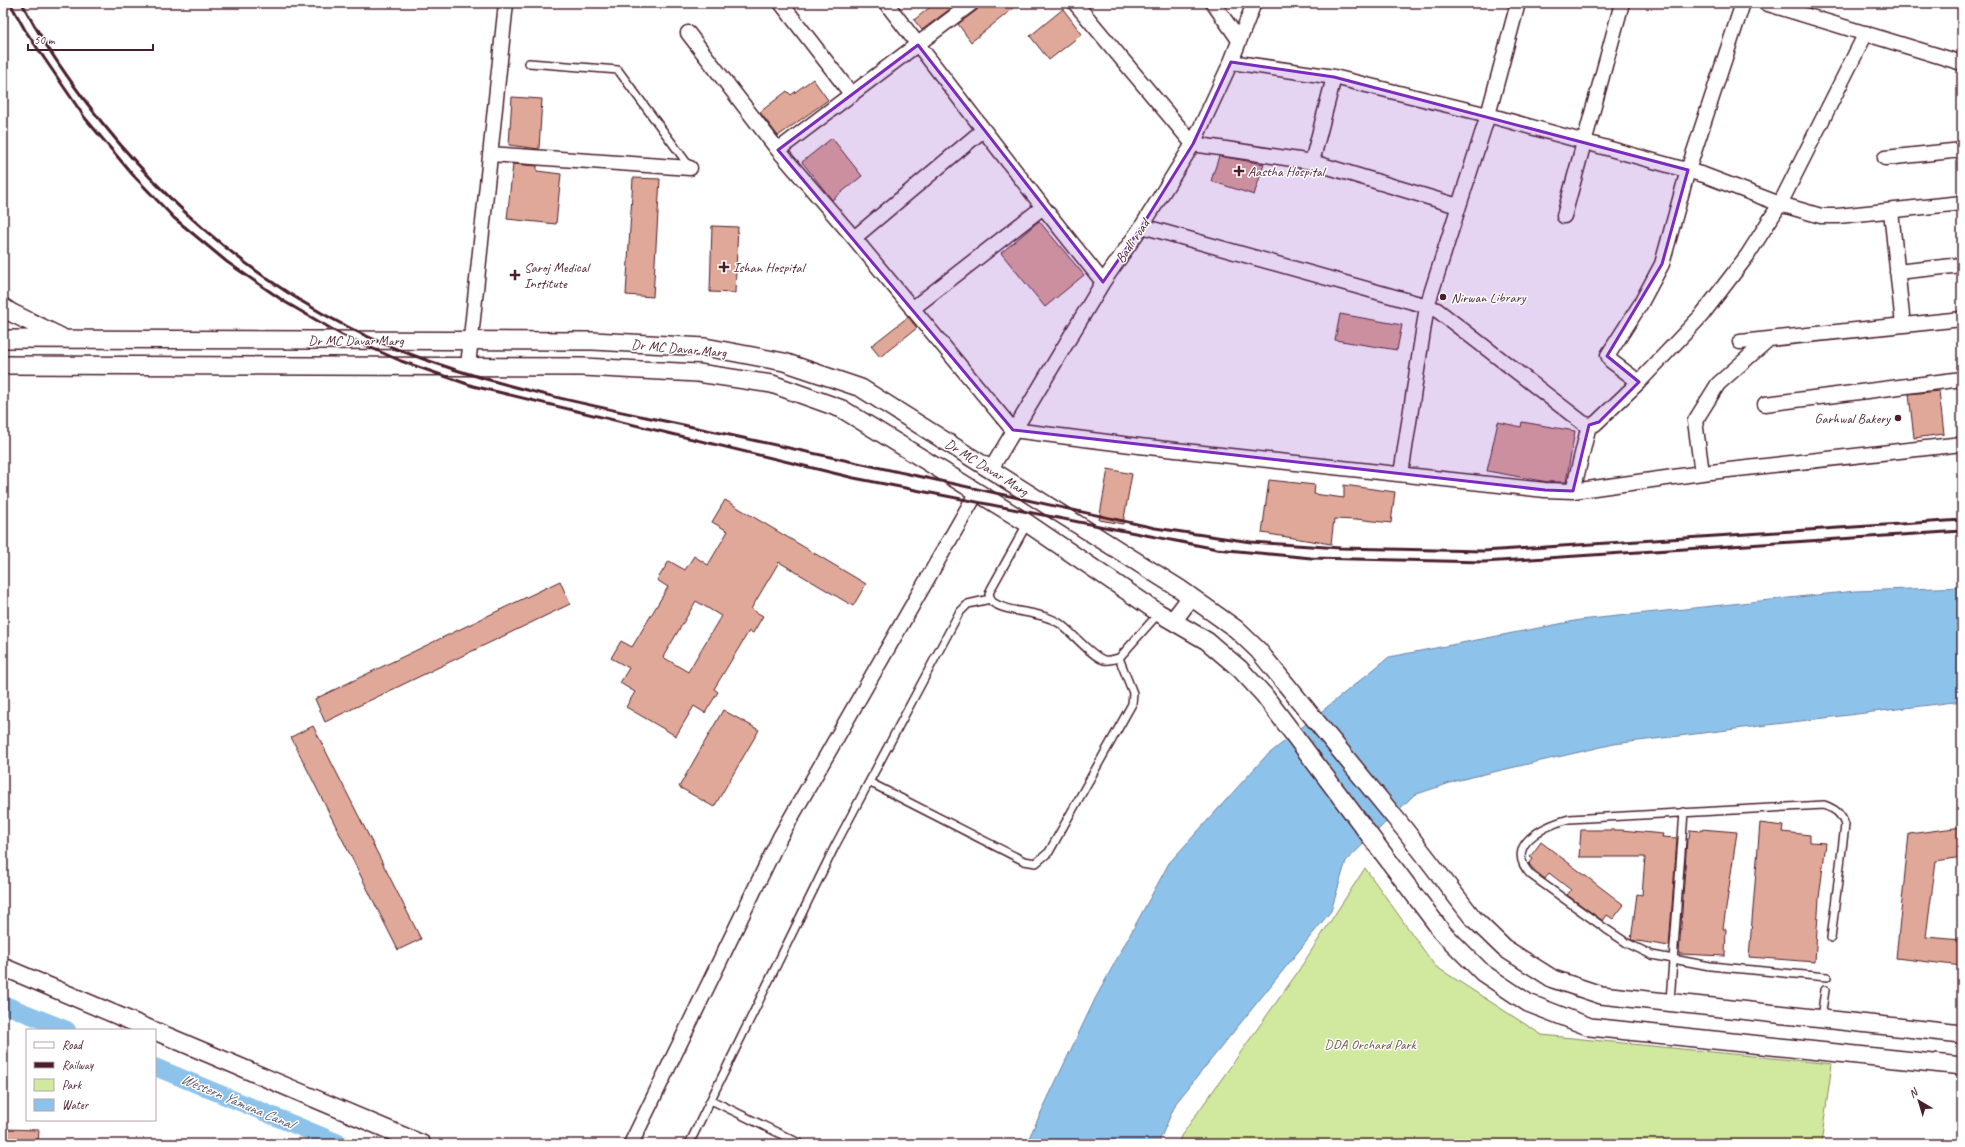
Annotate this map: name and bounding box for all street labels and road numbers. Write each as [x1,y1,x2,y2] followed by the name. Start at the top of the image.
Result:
[1112,214,1155,266] street label: Badli road
[308,332,405,349] street label: Dr MC Davar Marg
[631,336,728,361] street label: Dr MC Davar Marg
[942,435,1033,500] street label: Dr MC Davar Marg

